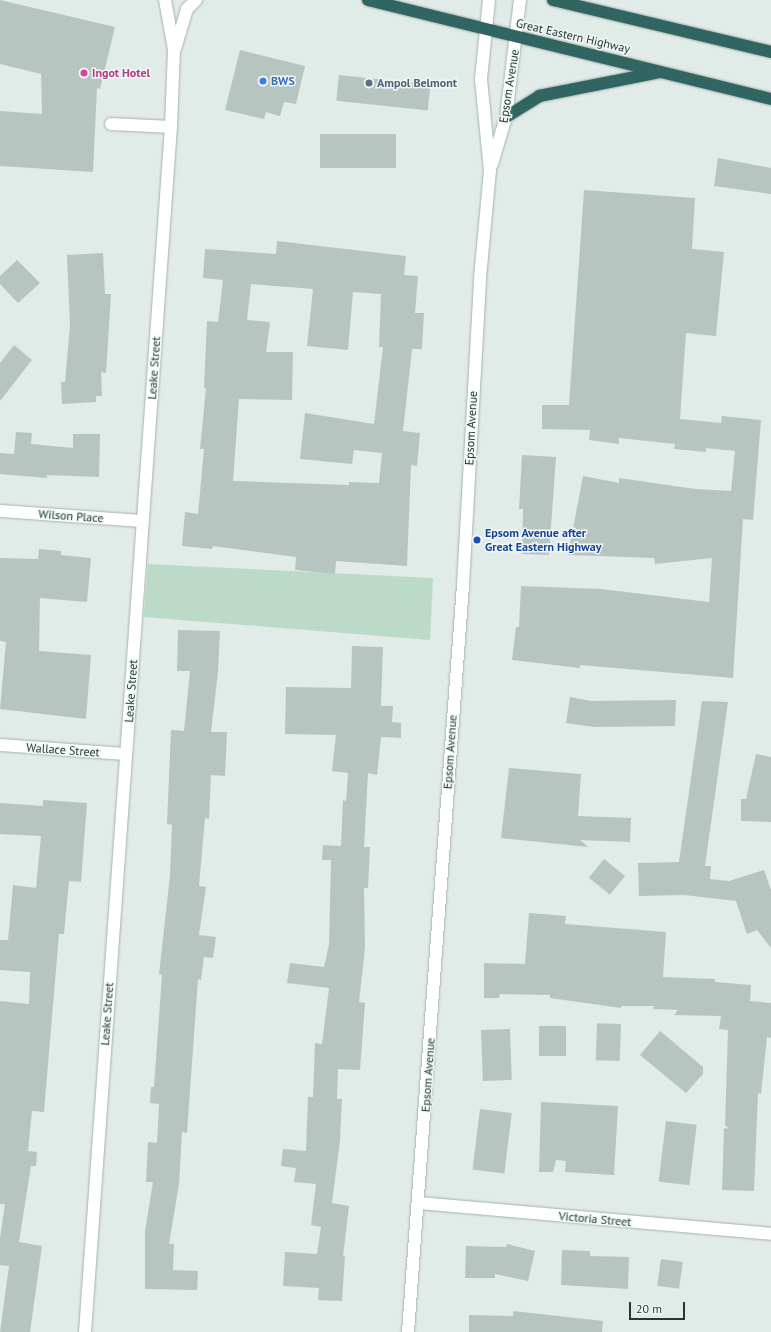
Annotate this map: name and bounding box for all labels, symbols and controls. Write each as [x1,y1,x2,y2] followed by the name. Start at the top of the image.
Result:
[515,16,631,56] street label: Great Eastern Highway
[496,48,522,124] street label: Epsom Avenue
[92,66,150,80] place label: Ingot Hotel
[79,68,89,78] marker: Ingot Hotel
[271,74,295,88] place label: BWS
[258,76,268,86] marker: BWS
[377,76,457,90] place label: Ampol Belmont
[364,78,374,88] marker: Ampol Belmont
[145,336,163,400] street label: Leake Street
[462,390,480,466] street label: Epsom Avenue
[38,507,104,525] street label: Wilson Place
[485,526,601,554] place label: Epsom Avenue after Great Eastern Highway
[472,535,482,545] marker: Epsom Avenue after Great Eastern Highway
[122,659,140,723] street label: Leake Street
[440,714,460,790] street label: Epsom Avenue
[26,740,100,760] street label: Wallace Street
[98,982,116,1046] street label: Leake Street
[418,1037,438,1113] street label: Epsom Avenue
[558,1209,632,1229] street label: Victoria Street
[631,1294,687,1320] scale bar
[636,1301,662,1316] text: 20 m

